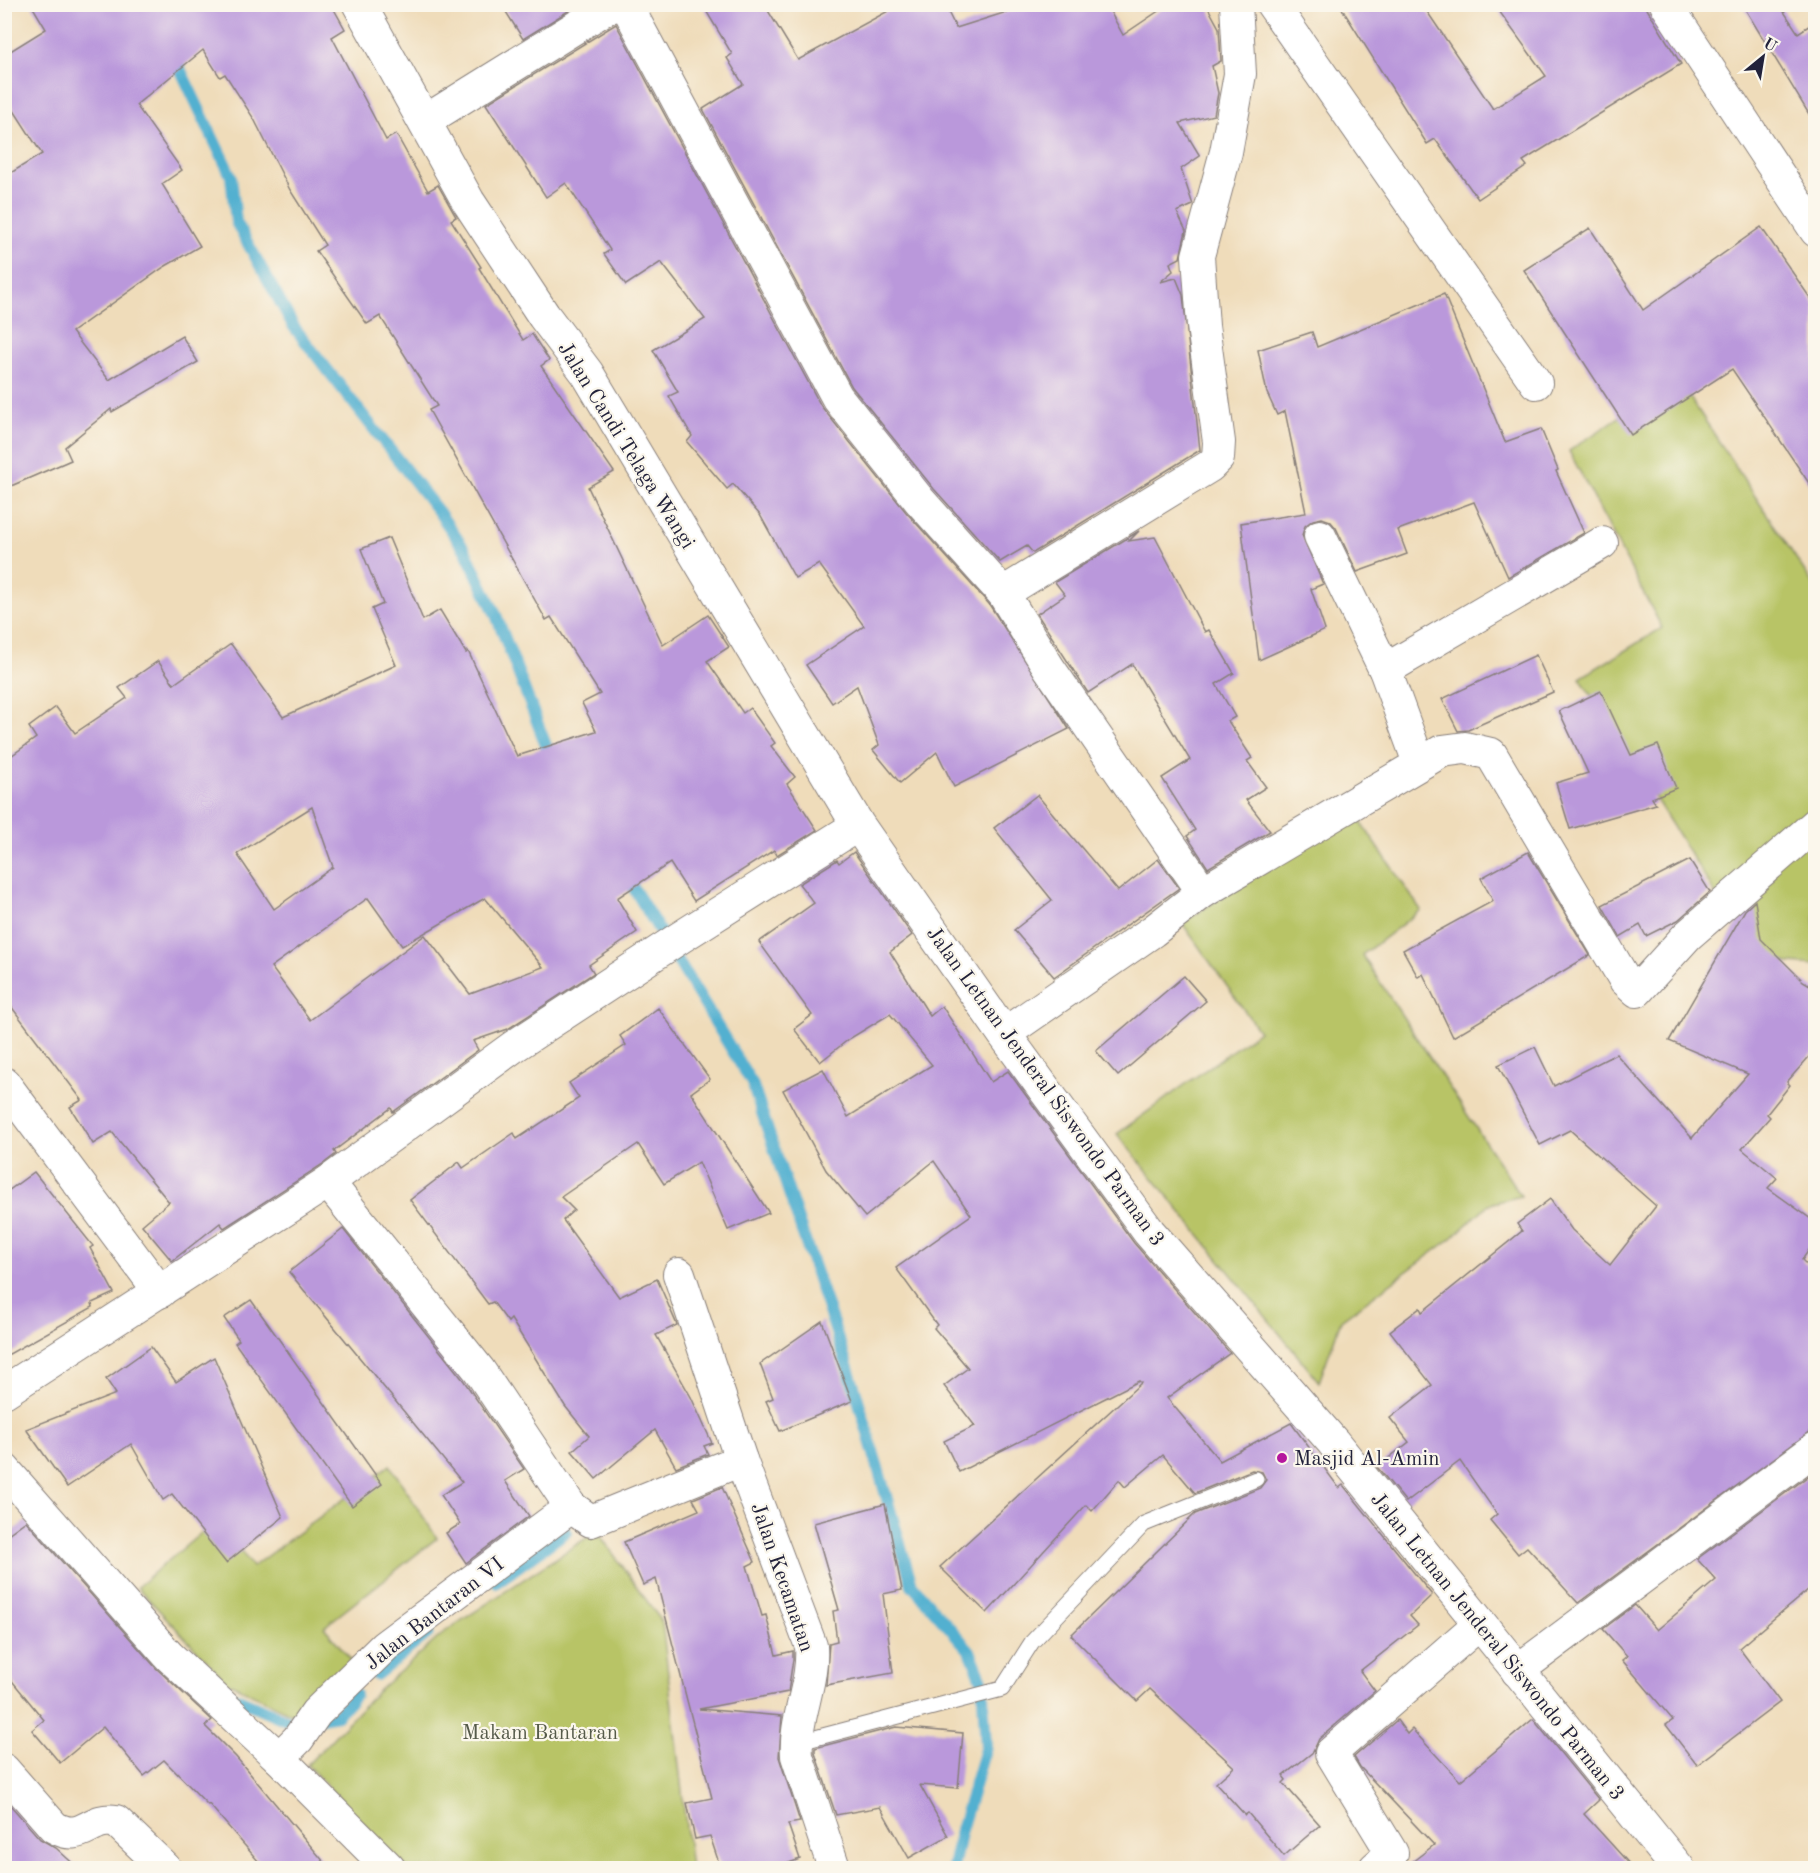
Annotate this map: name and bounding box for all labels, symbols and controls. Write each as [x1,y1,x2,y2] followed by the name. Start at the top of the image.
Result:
[1733,27,1793,87] north arrow
[1760,36,1779,56] text: U
[553,339,698,553] street label: Jalan Candi Telaga Wangi
[922,923,1168,1251] street label: Jalan Letnan Jenderal Siswondo Parman 3
[1294,1449,1440,1470] place label: Masjid Al-Amin
[1275,1451,1289,1465] marker: Masjid Al-Amin
[1366,1489,1628,1805] street label: Jalan Letnan Jenderal Siswondo Parman 3
[746,1500,817,1655] street label: Jalan Kecamatan
[362,1554,508,1675] street label: Jalan Bantaran VI
[462,1723,618,1744] park label: Makam Bantaran

